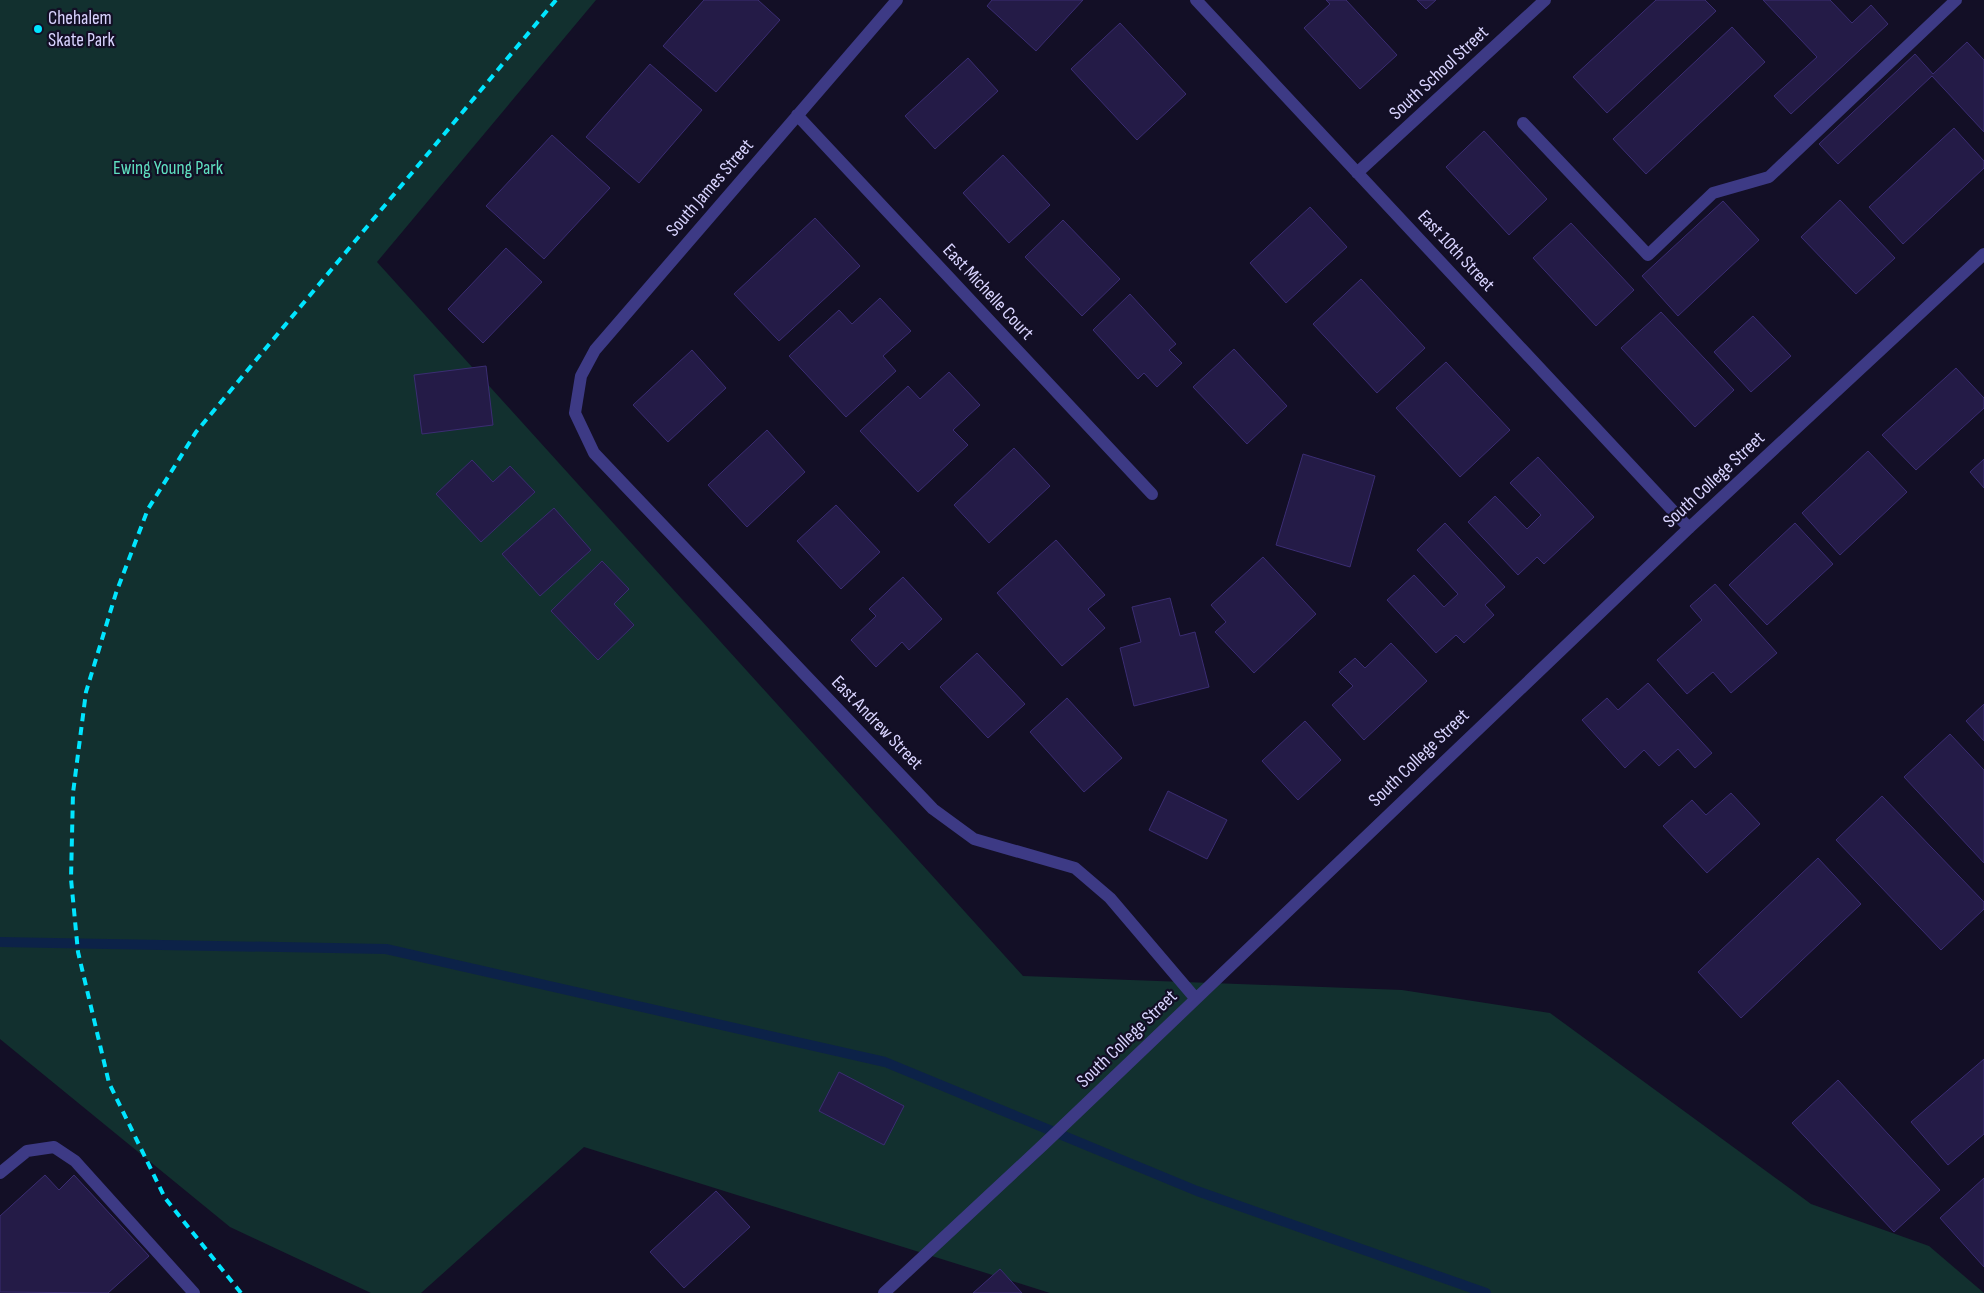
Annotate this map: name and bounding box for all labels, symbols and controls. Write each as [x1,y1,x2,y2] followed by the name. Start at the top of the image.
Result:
[48,7,116,52] place label: Chehalem Skate Park
[1385,21,1494,125] street label: South School Street
[32,23,44,35] marker: Chehalem Skate Park
[661,134,759,242] street label: South James Street
[113,157,224,180] park label: Ewing Young Park
[1413,206,1500,297] street label: East 10th Street
[938,239,1038,345] street label: East Michelle Court
[1658,427,1770,533] street label: South College Street
[827,671,928,775] street label: East Andrew Street
[1364,704,1474,812] street label: South College Street
[1072,985,1182,1093] street label: South College Street

